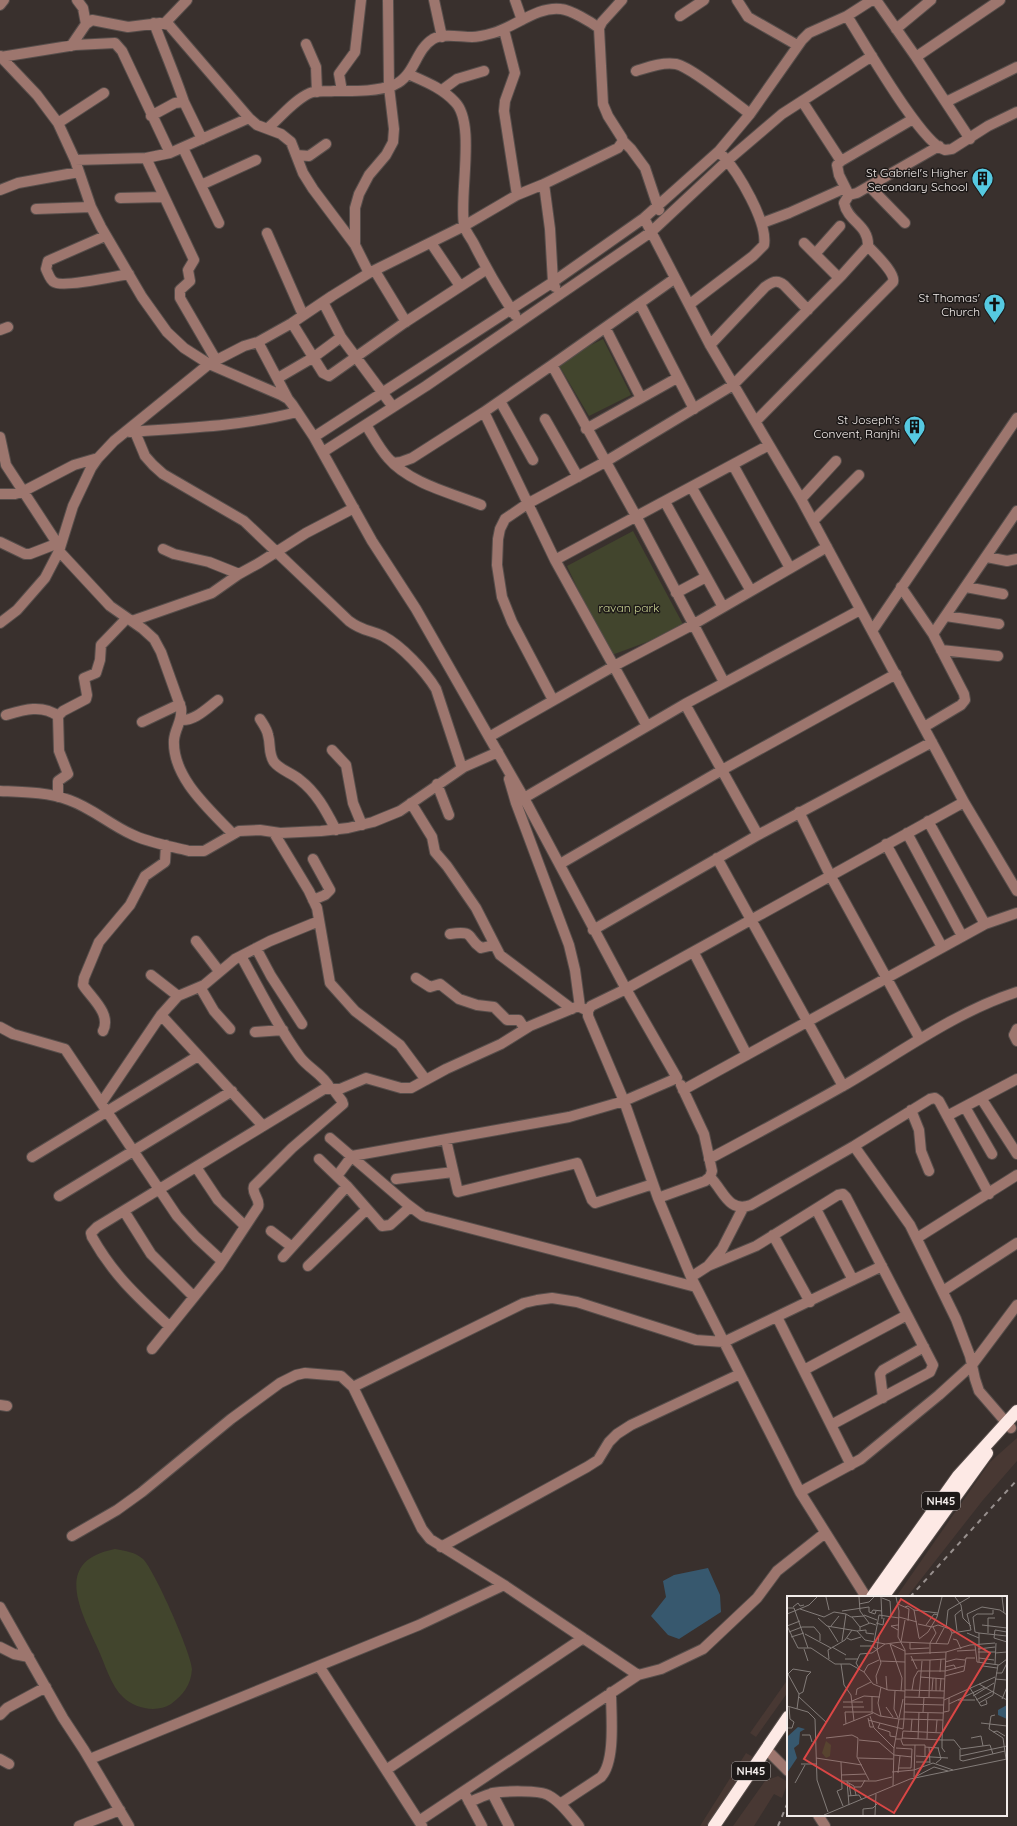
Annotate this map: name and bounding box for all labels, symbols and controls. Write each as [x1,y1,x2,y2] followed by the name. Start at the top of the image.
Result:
[866,165,968,194] place label: St Gabriel's Higher Secondary School
[970,166,996,199] building icon: St Gabriel's Higher Secondary School
[918,290,980,319] place label: St Thomas' Church
[982,291,1008,324] church icon: St Thomas' Church
[813,412,900,441] place label: St Joseph's Convent, Ranjhi
[902,413,928,446] building icon: St Joseph's Convent, Ranjhi
[599,600,660,615] park label: ravan park
[922,1492,960,1510] road number: NH45
[787,1596,1007,1816] inset map
[732,1762,770,1780] road number: NH45

